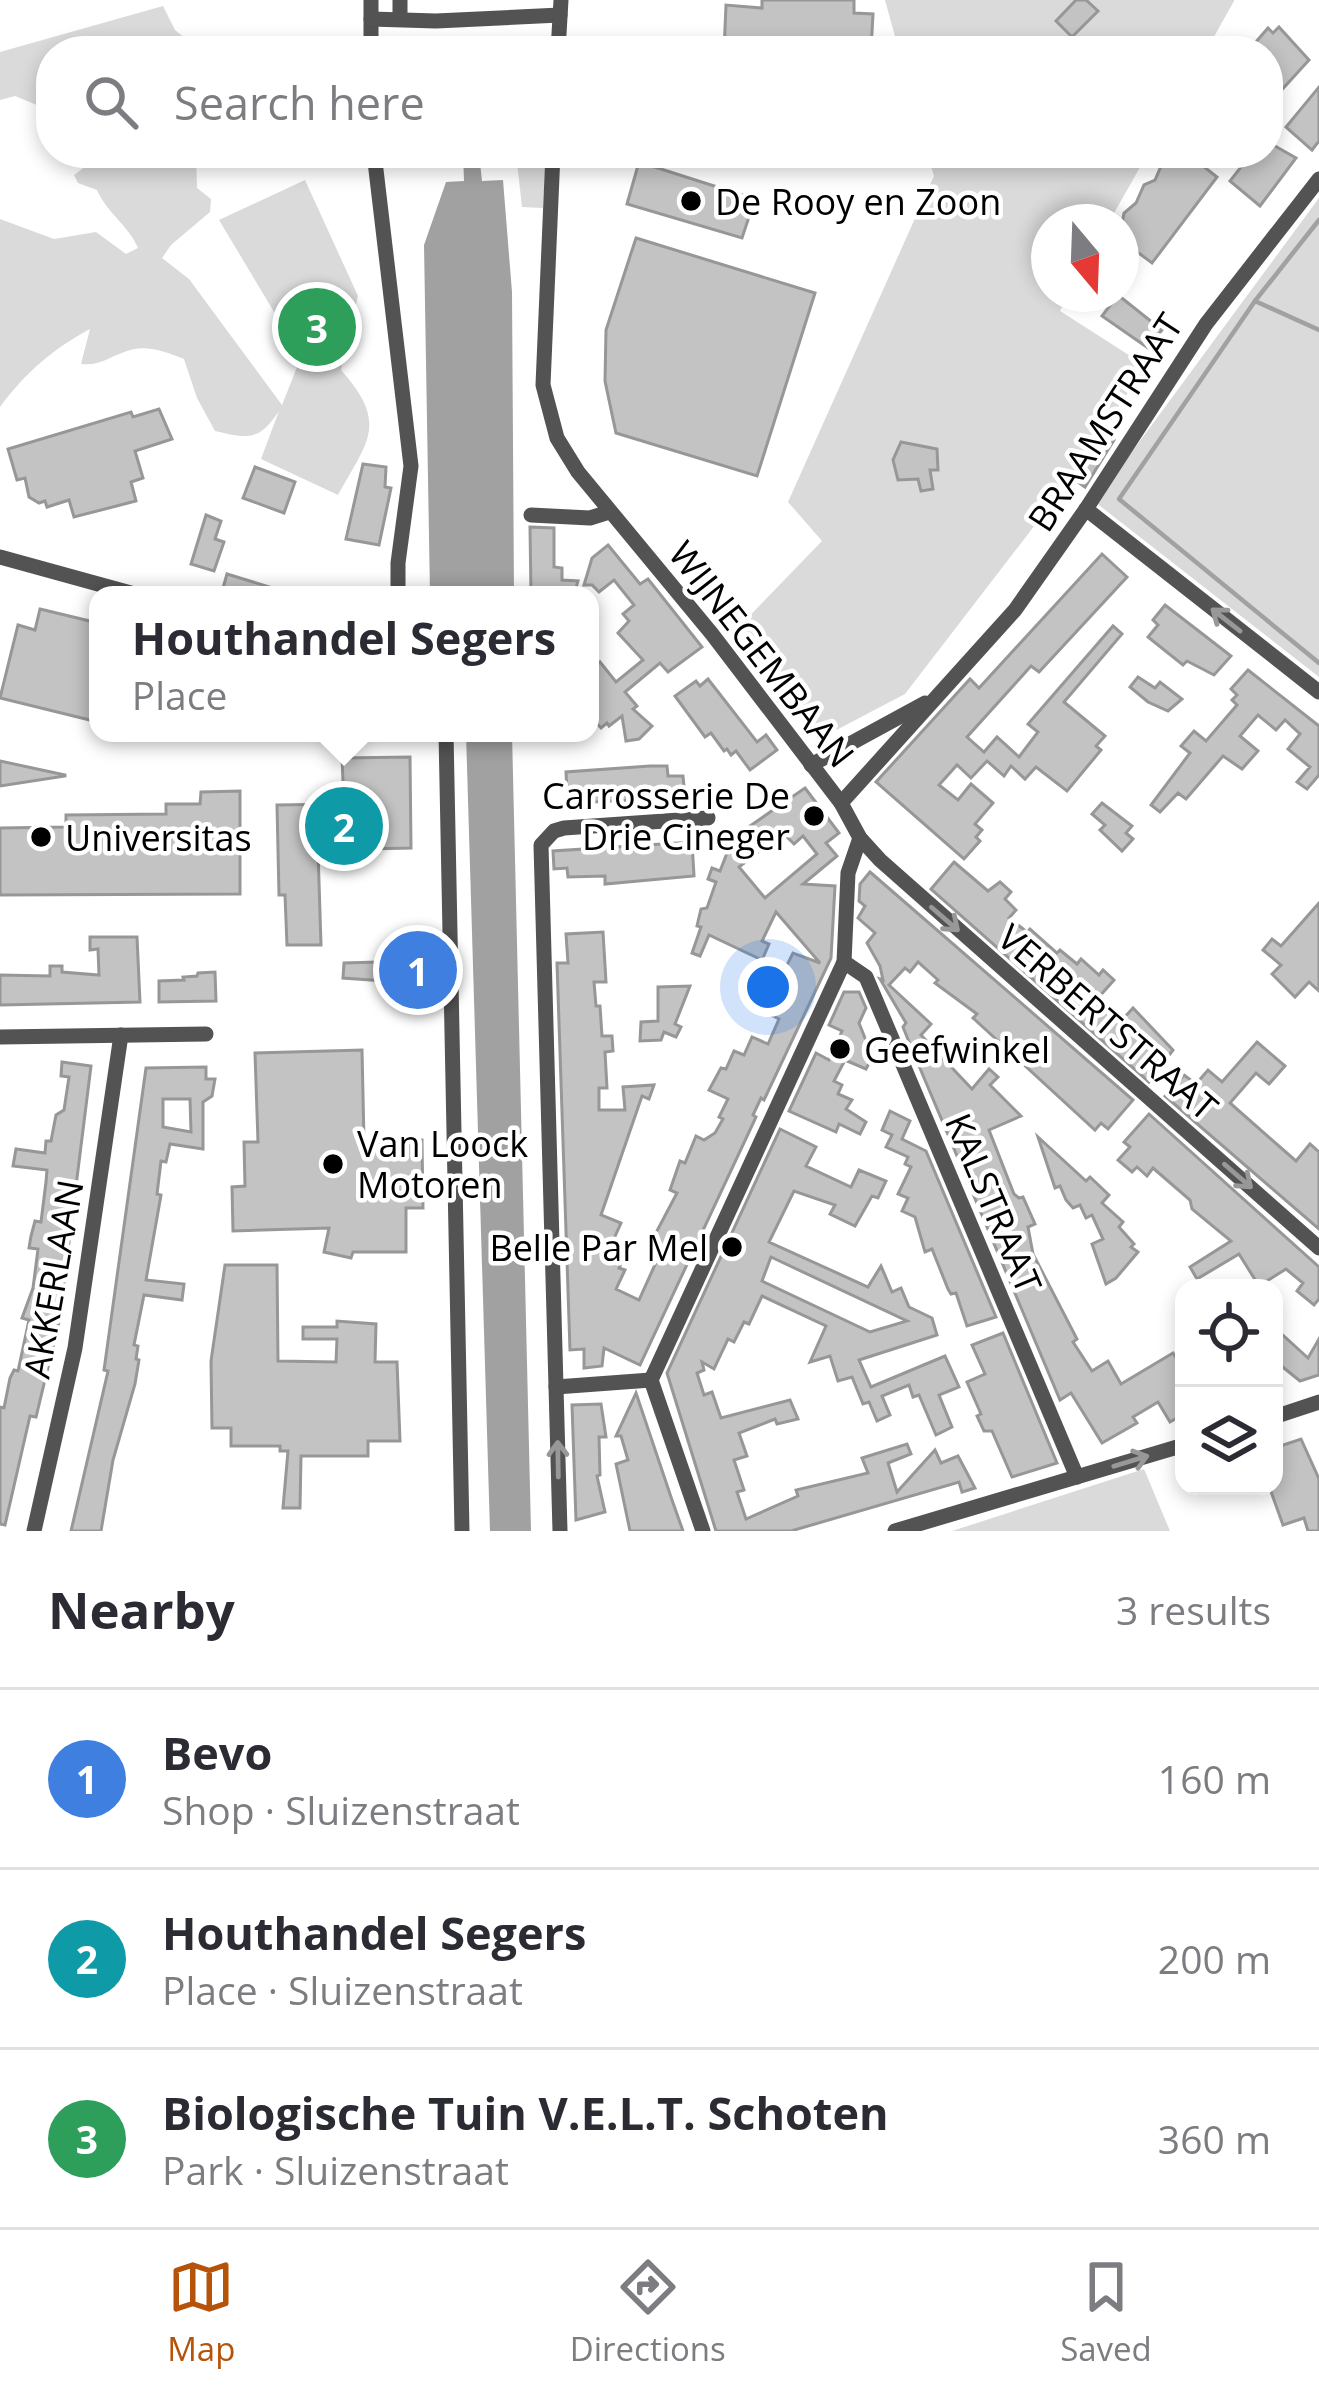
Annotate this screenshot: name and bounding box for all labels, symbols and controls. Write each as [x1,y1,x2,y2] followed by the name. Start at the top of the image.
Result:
[36,36,1283,168] search box
[78,69,144,135] icon: search
[174,72,425,133] text: Search here
[715,177,1001,226] place label: De Rooy en Zoon
[678,188,704,214] marker: De Rooy en Zoon
[1031,204,1139,312] north arrow
[278,282,356,372] pin: 3
[1016,303,1194,540] street label: BRAAMSTRAAT
[658,531,866,777] street label: WIJNEGEMBAAN
[89,586,599,742] popup
[132,607,556,668] text: Houthandel Segers
[1211,607,1243,634] one-way arrow
[132,668,227,721] text: Place
[542,771,790,861] place label: Carrosserie De Drie Cineger
[305,781,383,871] pin: 2
[801,803,827,829] marker: Carrosserie De Drie Cineger
[65,813,252,862] place label: Universitas
[28,824,54,850] marker: Universitas
[929,904,960,932] one-way arrow
[988,913,1228,1131] street label: VERBERTSTRAAT
[379,925,457,1015] pin: 1
[738,957,798,1017] your location
[864,1025,1050,1074] place label: Geefwinkel
[827,1036,853,1062] marker: Geefwinkel
[934,1106,1054,1301] street label: KALSTRAAT
[357,1119,528,1209] place label: Van Loock Motoren
[320,1151,346,1177] marker: Van Loock Motoren
[1222,1162,1253,1189] one-way arrow
[11,1176,95,1382] street label: AKKERLAAN
[489,1223,708,1272] place label: Belle Par Mel
[719,1234,745,1260] marker: Belle Par Mel
[1175,1279,1283,1495] map controls
[1175,1279,1283,1387] button: locate
[1175,1387,1283,1495] button: layers
[547,1440,570,1479] one-way arrow
[1111,1449,1149,1471] one-way arrow
[48,1574,235,1644] text: Nearby
[1116,1583,1271,1636] text: 3 results
[162,1722,272,1783] text: Bevo
[76,1752,98,1805] text: 1
[1158,1752,1271,1805] text: 160 m
[162,1783,520,1836] text: Shop · Sluizenstraat
[162,1902,586,1963] text: Houthandel Segers
[76,1932,98,1985] text: 2
[1158,1932,1271,1985] text: 200 m
[162,1963,523,2016] text: Place · Sluizenstraat
[162,2082,889,2143] text: Biologische Tuin V.E.L.T. Schoten
[76,2112,98,2165] text: 3
[1158,2112,1271,2165] text: 360 m
[162,2143,509,2196] text: Park · Sluizenstraat
[167,2254,235,2371] tab: Map
[570,2254,726,2371] tab: Directions
[1060,2254,1152,2371] tab: Saved

